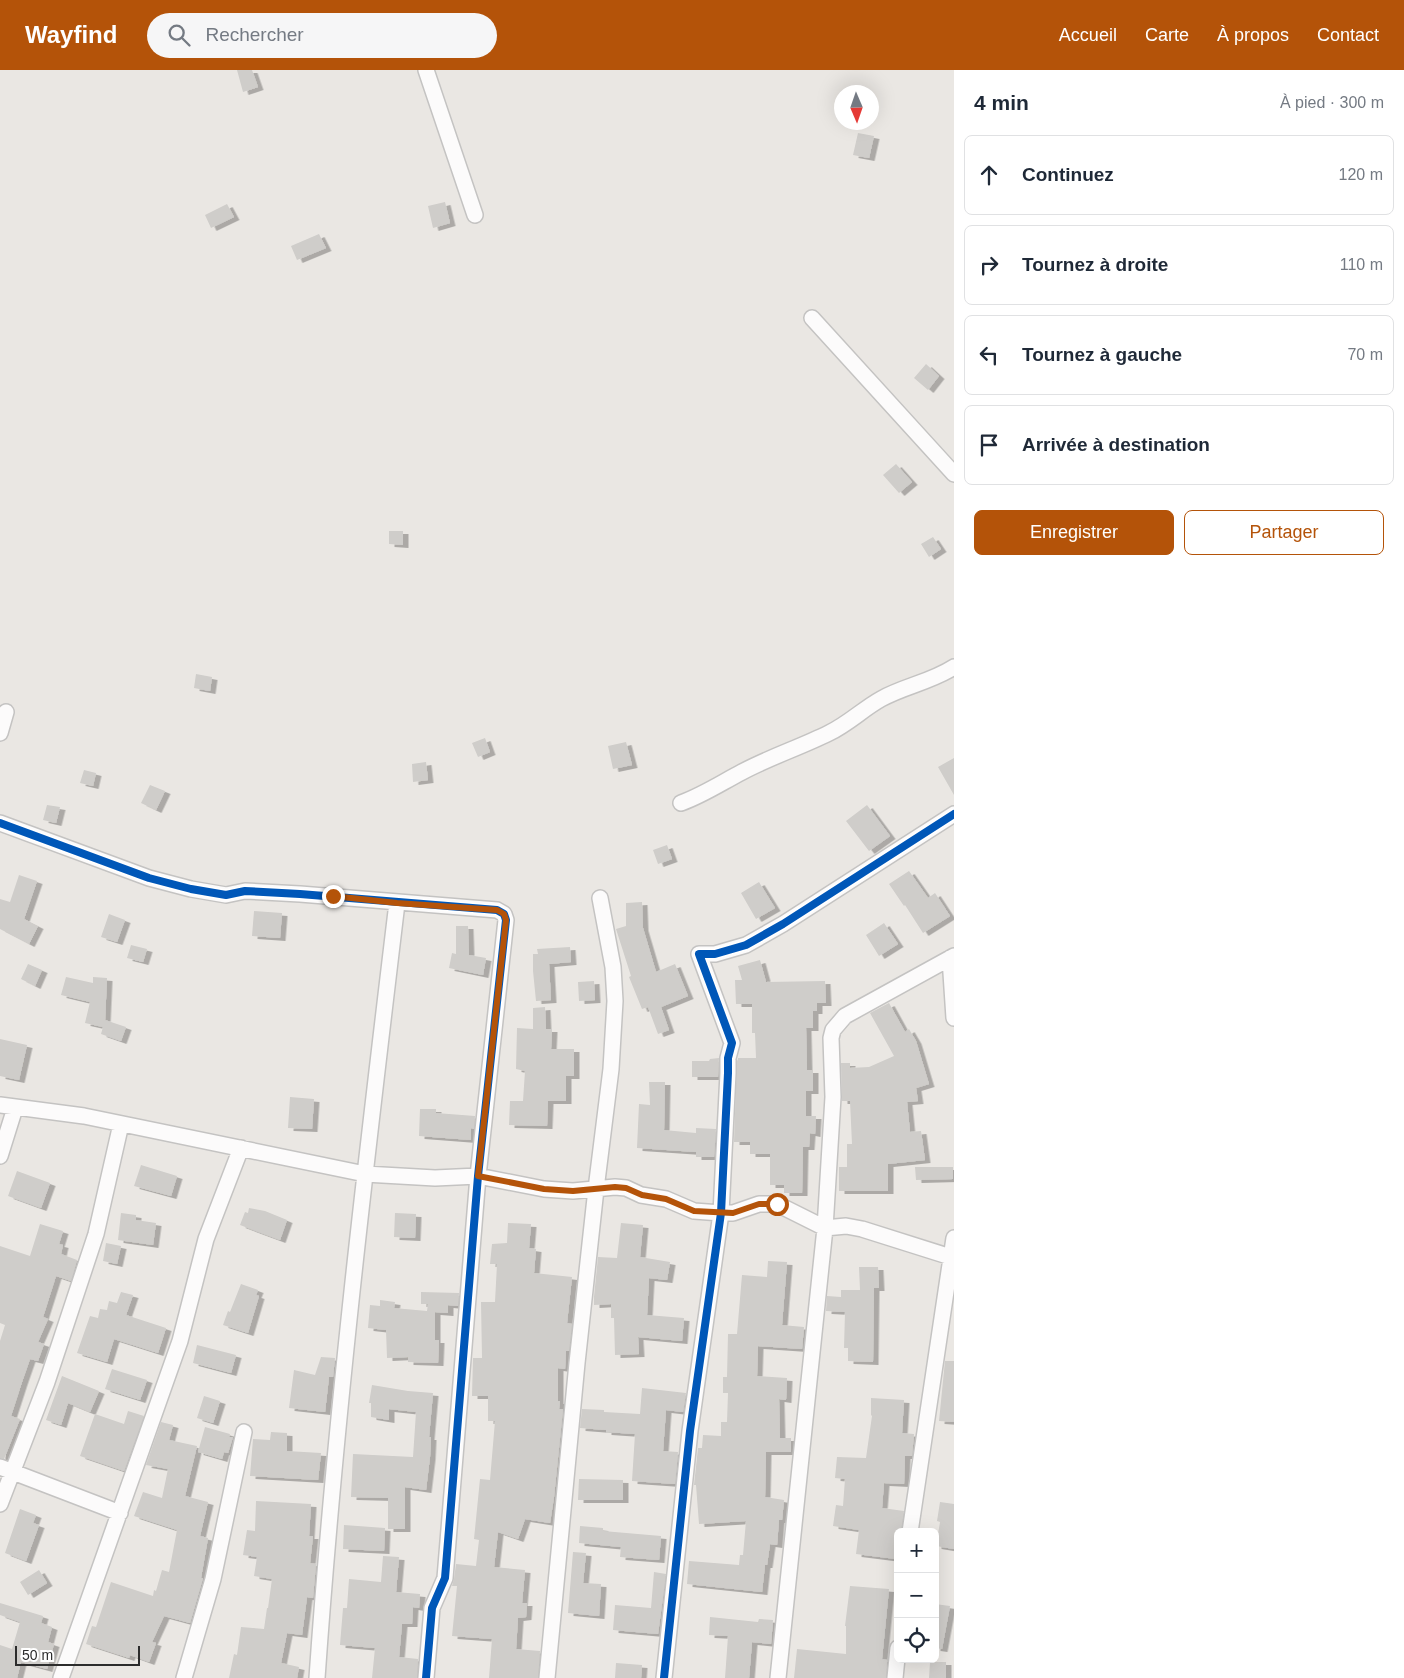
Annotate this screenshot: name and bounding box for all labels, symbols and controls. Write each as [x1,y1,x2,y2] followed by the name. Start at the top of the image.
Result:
[147,13,497,58] search box
[25,21,117,48] text: Wayfind
[165,21,193,49] icon: search
[205,24,304,45] text: Rechercher
[1059,25,1117,45] text: Accueil
[1145,25,1189,45] text: Carte
[1217,25,1289,45] text: À propos
[1317,25,1379,45] text: Contact
[834,85,879,130] north arrow
[974,91,1029,114] text: 4 min
[1280,94,1384,111] text: À pied · 300 m
[975,161,1003,189] icon: ahead
[1022,164,1114,185] text: Continuez
[1339,166,1383,183] text: 120 m
[975,251,1003,279] icon: right
[1022,254,1168,275] text: Tournez à droite
[1340,256,1383,273] text: 110 m
[975,341,1003,369] icon: left
[1022,344,1182,365] text: Tournez à gauche
[1347,346,1383,363] text: 70 m
[975,431,1003,459] icon: arrive
[1022,434,1210,455] text: Arrivée à destination
[974,510,1174,555] button: Enregistrer
[1184,510,1384,555] button: Partager
[322,885,345,908] route end
[766,1193,789,1216] route start
[894,1528,939,1663] map controls
[894,1528,939,1573] button: +
[894,1573,939,1618] button: −
[894,1618,939,1663] button: locate
[15,1643,140,1666] scale bar
[22,1647,53,1663] text: 50 m

